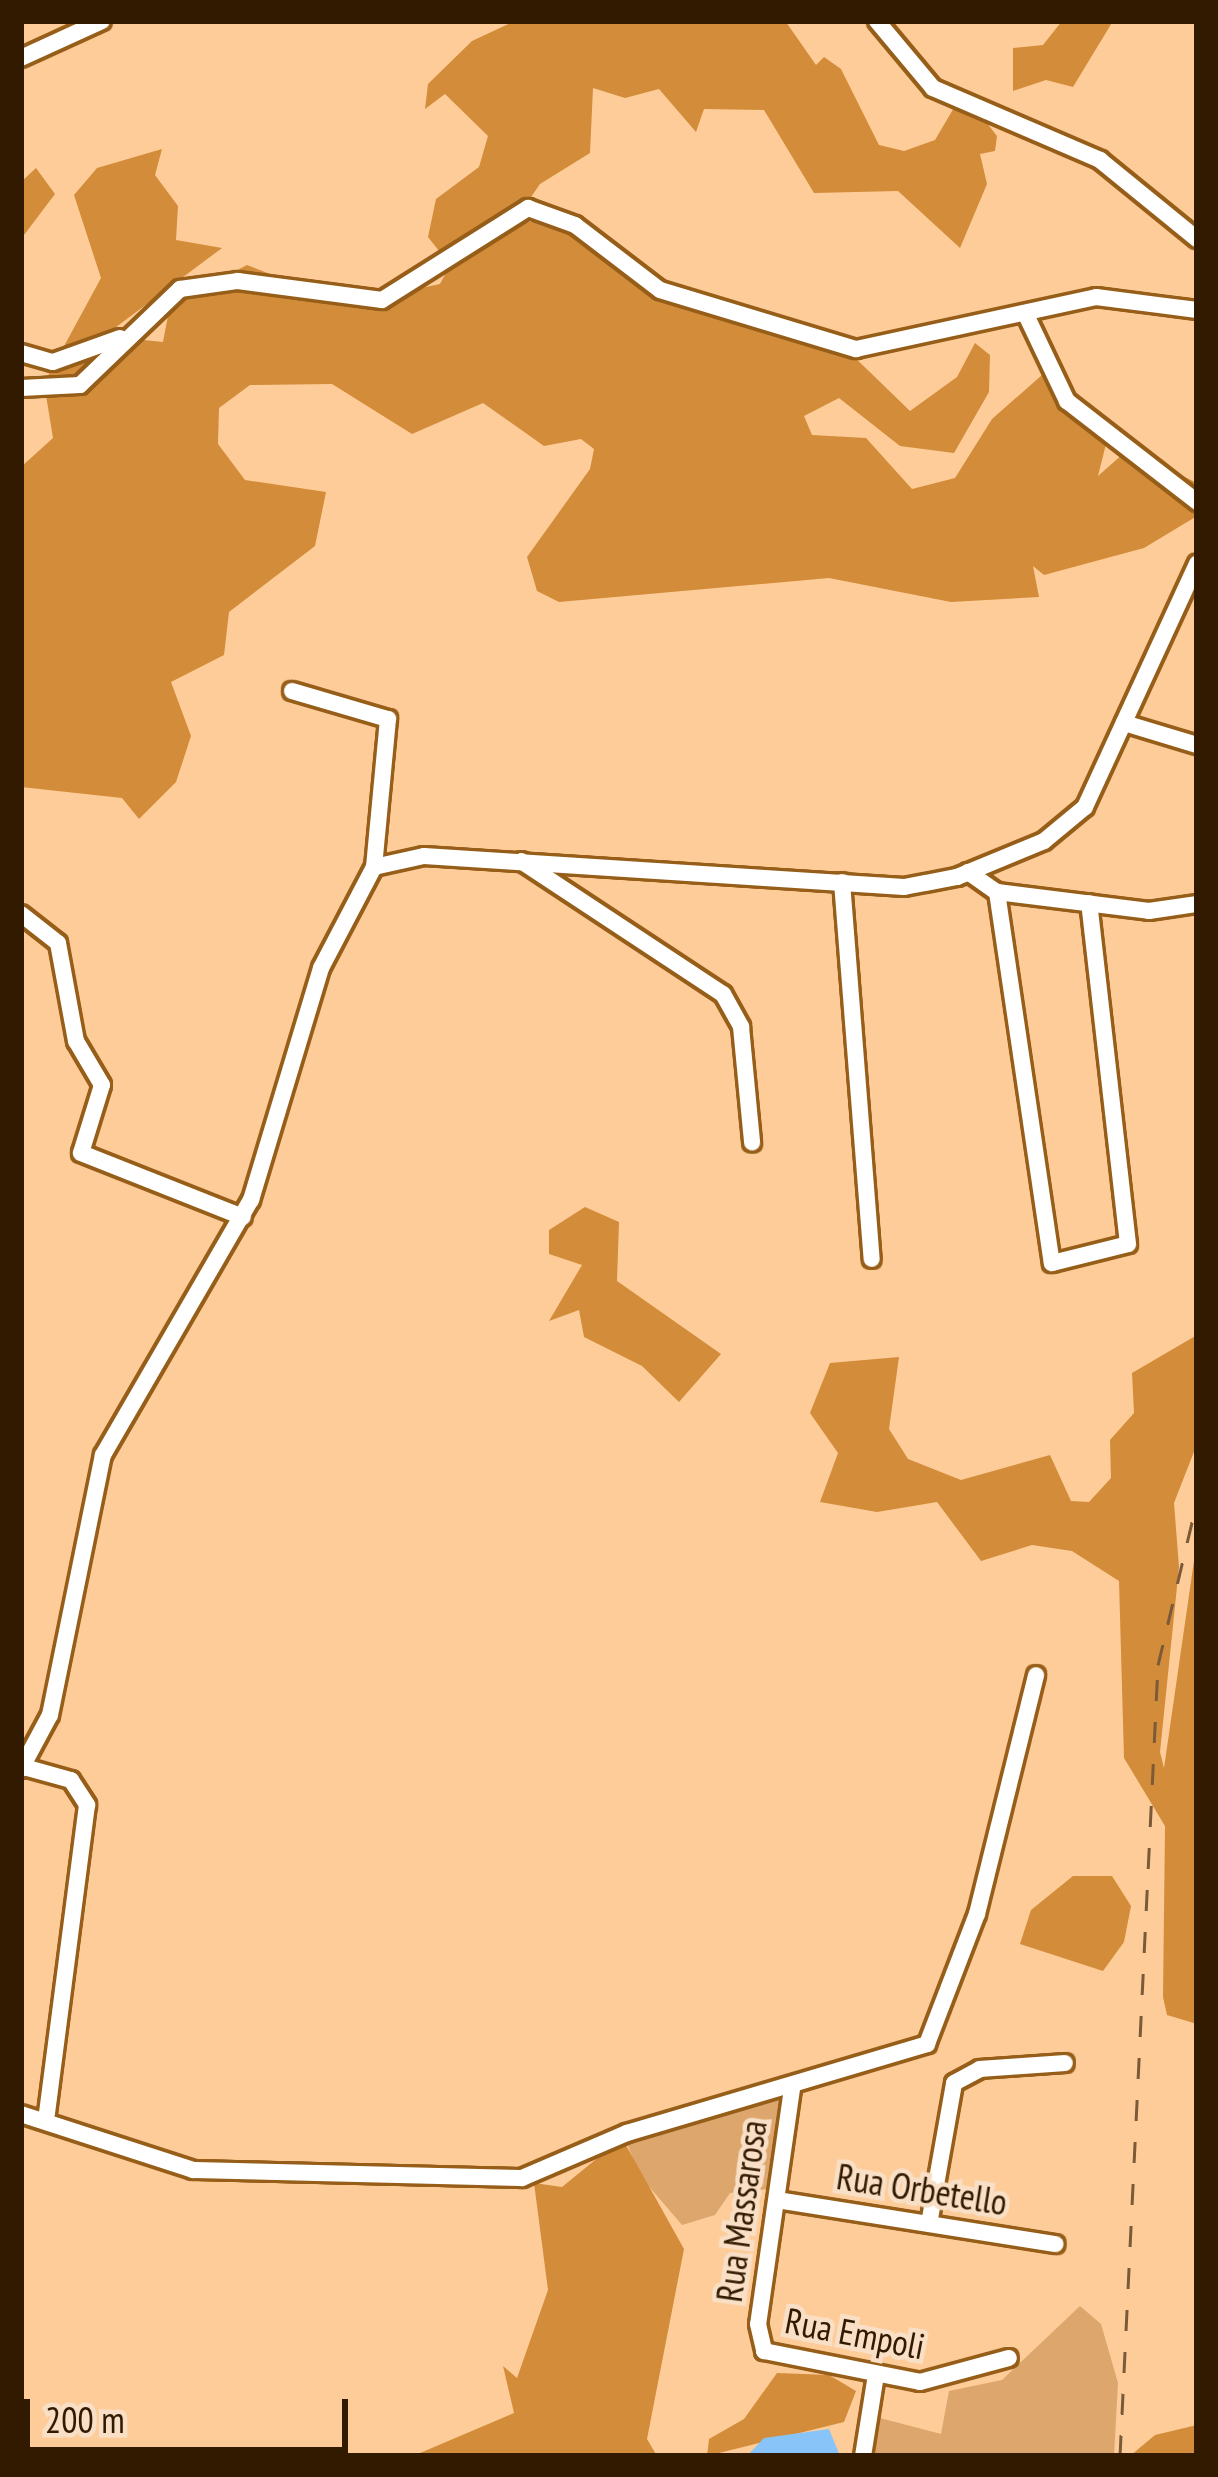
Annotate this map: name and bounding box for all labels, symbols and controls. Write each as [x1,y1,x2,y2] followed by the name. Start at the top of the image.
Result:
[707,2117,775,2305] street label: Rua Massarosa
[834,2154,1010,2224] street label: Rua Orbetello
[782,2298,928,2368] street label: Rua Empoli
[30,2375,354,2449] scale bar
[45,2396,125,2443] text: 200 m

